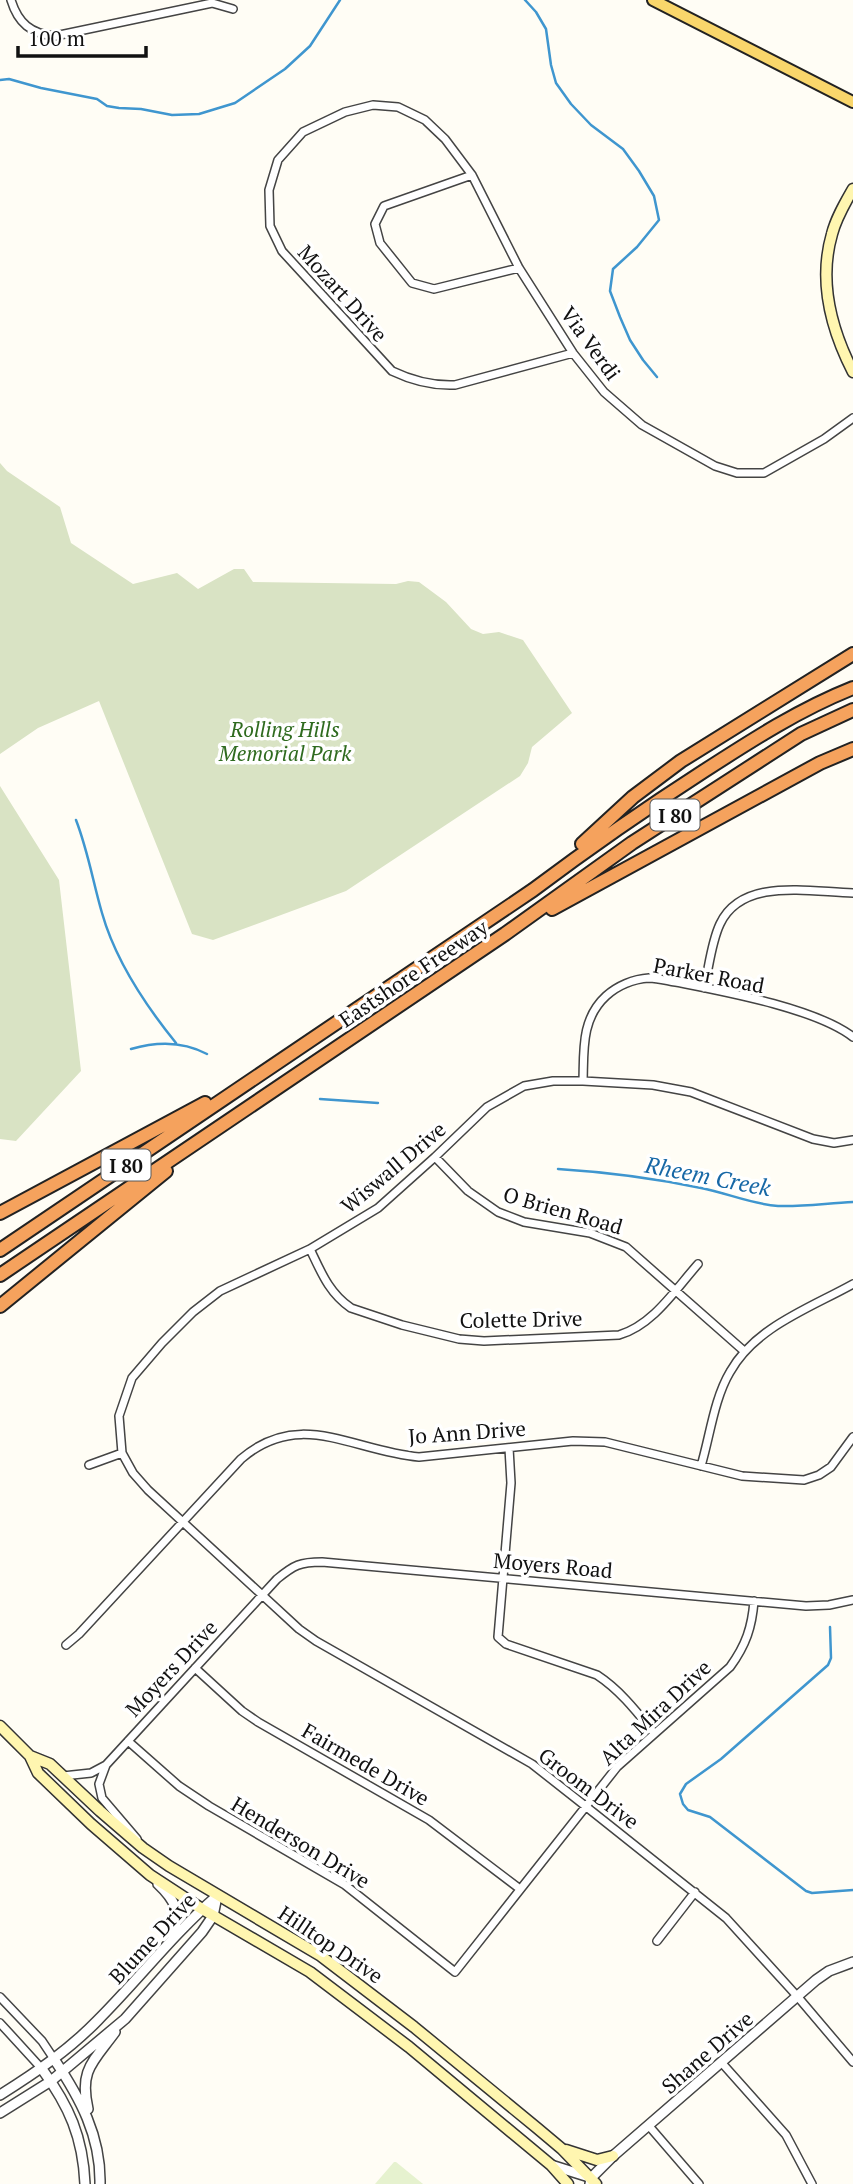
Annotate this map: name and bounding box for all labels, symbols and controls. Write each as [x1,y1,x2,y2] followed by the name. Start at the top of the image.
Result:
[18,14,145,58] scale bar
[28,24,85,52] text: 100 m
[292,238,394,348] street label: Mozart Drive
[555,300,627,386] street label: Via Verdi
[218,715,352,767] park label: Rolling Hills Memorial Park
[650,800,700,830] road number: I 80
[333,913,493,1033] street label: Eastshore Freeway
[651,951,767,1000] street label: Parker Road
[335,1115,451,1219] street label: Wiswall Drive
[642,1148,774,1204] water label: Rheem Creek
[102,1149,150,1180] road number: I 80
[500,1180,626,1240] street label: O Brien Road
[459,1304,583,1334] street label: Colette Drive
[407,1414,527,1450] street label: Jo Ann Drive
[492,1546,614,1584] street label: Moyers Road
[119,1614,223,1722] street label: Moyers Drive
[593,1653,717,1771] street label: Alta Mira Drive
[297,1716,435,1812] street label: Fairmede Drive
[533,1741,645,1835] street label: Groom Drive
[227,1790,375,1894] street label: Henderson Drive
[102,1886,202,1990] street label: Blume Drive
[273,1899,389,1989] street label: Hilltop Drive
[655,2005,759,2099] street label: Shane Drive

